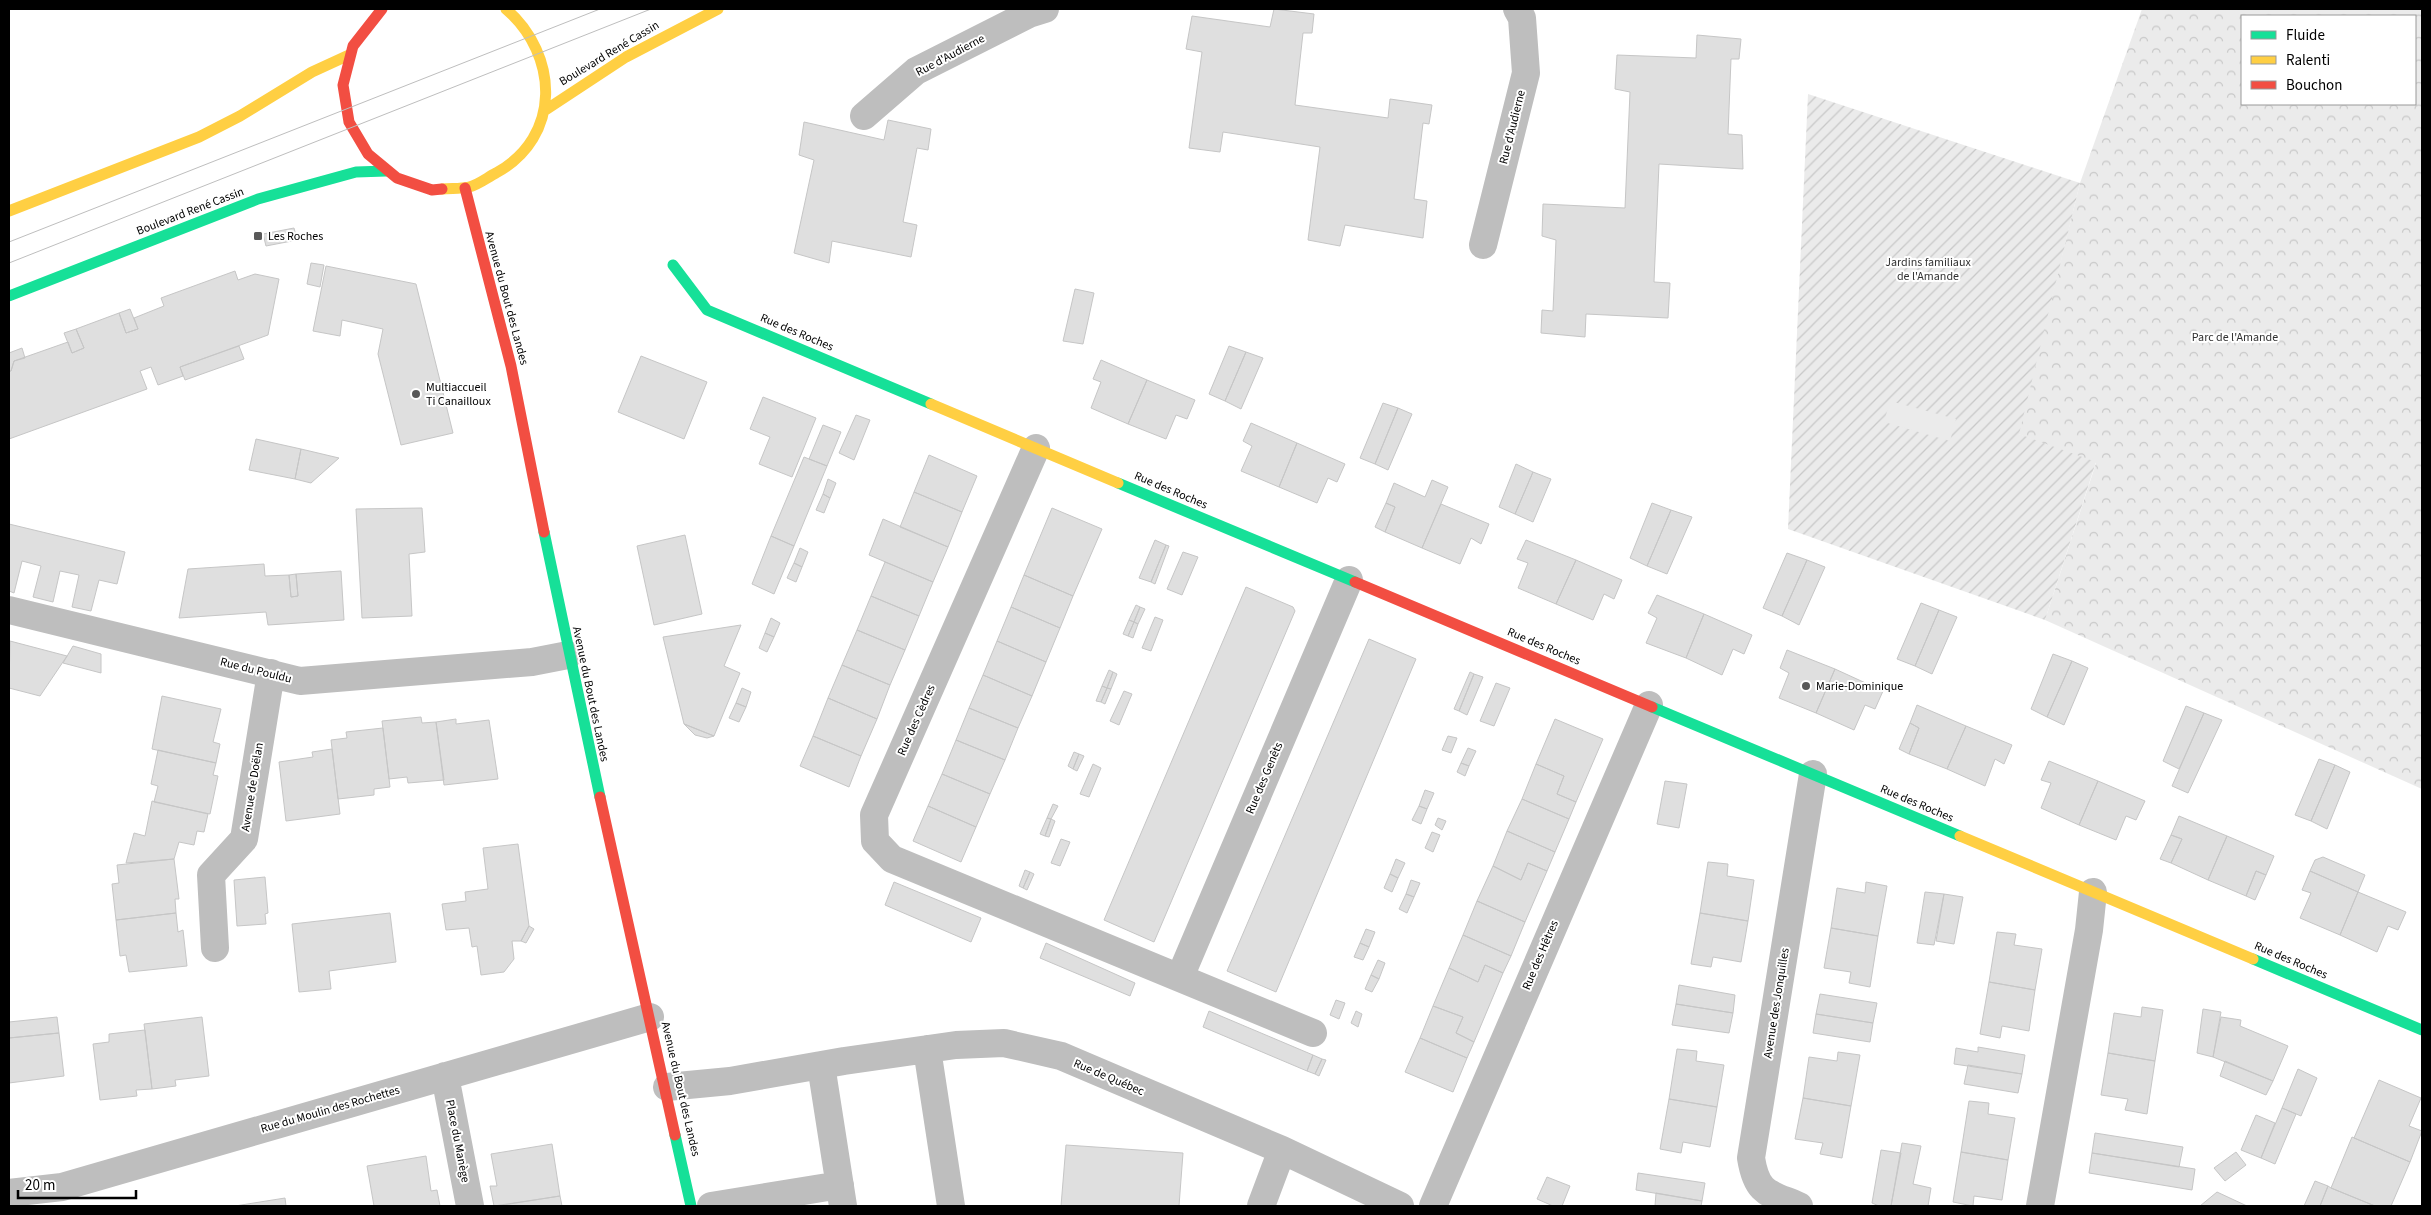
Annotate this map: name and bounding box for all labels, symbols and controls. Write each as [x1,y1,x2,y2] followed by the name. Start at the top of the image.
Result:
[2241,15,2416,105] legend
[556,17,662,90] street label: Boulevard René Cassin
[2286,25,2325,46] text: Fluide
[913,30,988,81] street label: Rue d'Audierne
[2286,50,2330,71] text: Ralenti
[2286,75,2342,96] text: Bouchon
[1495,88,1530,166] street label: Rue d'Audierne
[134,183,246,240] street label: Boulevard René Cassin
[268,228,323,245] place label: Les Roches
[480,229,533,367] street label: Avenue du Bout des Landes
[252,230,264,242] marker: Les Roches
[1885,254,1971,285] park label: Jardins familiaux de l'Amande
[758,309,836,356] street label: Rue des Roches
[2192,329,2278,346] park label: Parc de l'Amande
[426,379,491,410] place label: Multiaccueil Ti Canailloux
[410,388,422,400] marker: Multiaccueil Ti Canailloux
[1132,467,1210,514] street label: Rue des Roches
[1505,623,1583,670] street label: Rue des Roches
[568,625,613,763] street label: Avenue du Bout des Landes
[218,653,293,688] street label: Rue du Pouldu
[1816,678,1903,695] place label: Marie-Dominique
[1800,680,1812,692] marker: Marie-Dominique
[893,682,940,758] street label: Rue des Cèdres
[1242,740,1287,817] street label: Rue des Genêts
[237,741,268,833] street label: Avenue de Doëlan
[1878,780,1956,827] street label: Rue des Roches
[1518,918,1563,993] street label: Rue des Hêtres
[2252,937,2330,984] street label: Rue des Roches
[1759,947,1794,1059] street label: Avenue des Jonquilles
[657,1020,704,1158] street label: Avenue du Bout des Landes
[1071,1055,1147,1100] street label: Rue de Québec
[259,1081,402,1137] street label: Rue du Moulin des Rochettes
[441,1098,474,1184] street label: Place du Manège
[18,1168,135,1200] scale bar
[25,1175,55,1196] text: 20 m

